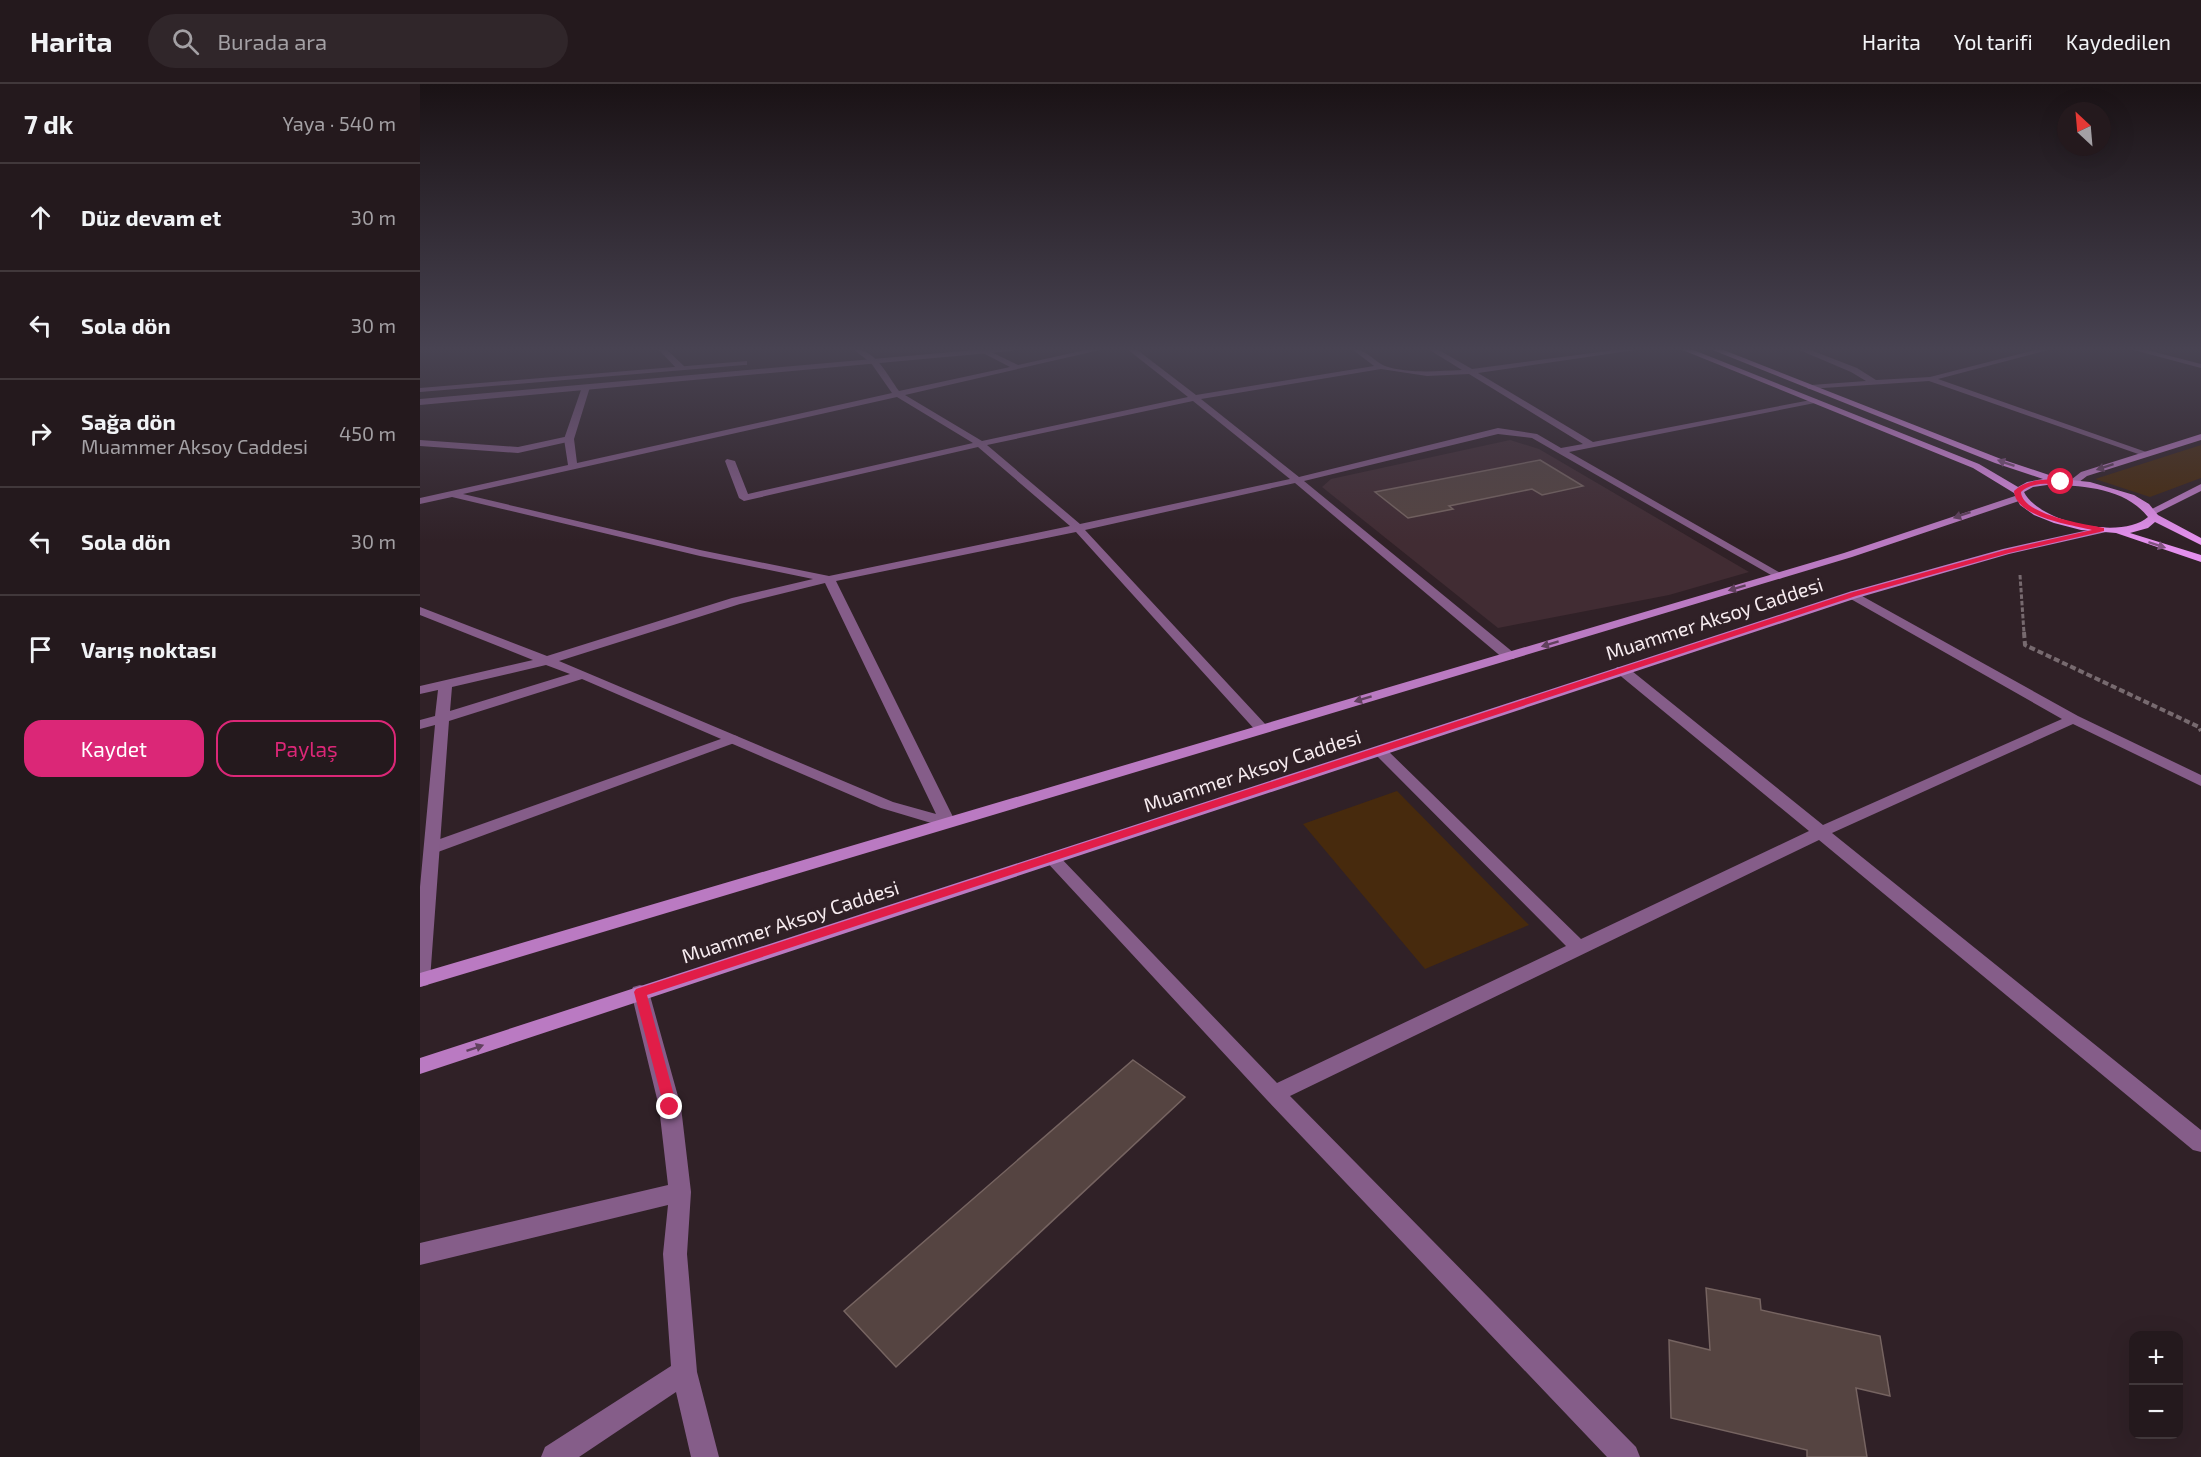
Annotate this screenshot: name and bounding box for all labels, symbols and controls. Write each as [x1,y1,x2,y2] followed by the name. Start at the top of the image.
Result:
[148,14,568,68] search box
[30,24,112,58] text: Harita
[169,25,202,58] icon: search
[217,28,327,54] text: Burada ara
[1862,29,1921,54] text: Harita
[1954,29,2033,54] text: Yol tarifi
[2066,29,2171,54] text: Kaydedilen
[2057,102,2111,156] north arrow
[24,108,73,139] text: 7 dk
[283,111,396,135] text: Yaya · 540 m
[24,201,57,234] icon: ahead
[81,204,221,230] text: Düz devam et
[351,205,396,229] text: 30 m
[24,309,57,342] icon: left
[81,312,171,338] text: Sola dön
[351,313,396,337] text: 30 m
[81,408,176,434] text: Sağa dön
[24,417,57,450] icon: right
[339,421,396,445] text: 450 m
[81,434,308,458] text: Muammer Aksoy Caddesi
[1996,457,2014,467] one-way arrow
[2096,463,2114,472] one-way arrow
[2047,468,2073,494] route start
[1953,511,1971,521] one-way arrow
[24,525,57,558] icon: left
[81,528,171,554] text: Sola dön
[351,529,396,553] text: 30 m
[2148,541,2166,550] one-way arrow
[1602,571,1826,665] street label: Muammer Aksoy Caddesi
[1728,584,1746,593] one-way arrow
[24,633,57,666] icon: arrive
[81,636,217,662] text: Varış noktası
[1541,640,1559,649] one-way arrow
[1354,695,1372,704] one-way arrow
[24,720,204,777] button: Kaydet
[216,720,396,777] button: Paylaş
[1140,723,1364,817] street label: Muammer Aksoy Caddesi
[678,874,902,968] street label: Muammer Aksoy Caddesi
[466,1042,484,1052] one-way arrow
[656,1093,682,1119] route end
[2129,1331,2183,1439] map controls
[2129,1331,2183,1385] button: +
[2129,1385,2183,1439] button: −

